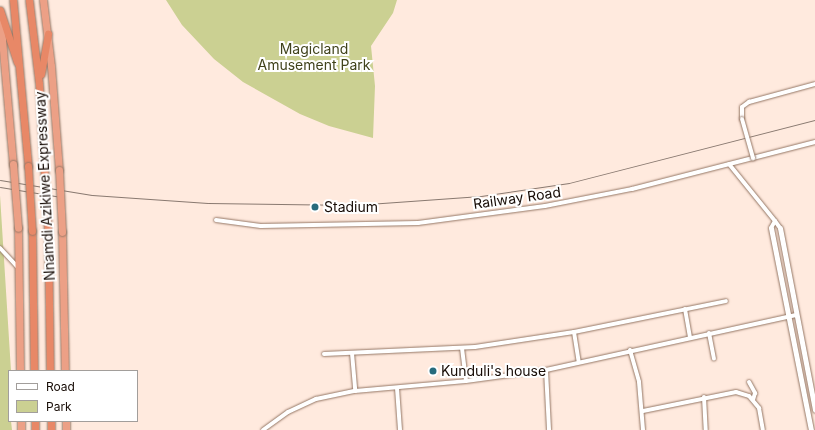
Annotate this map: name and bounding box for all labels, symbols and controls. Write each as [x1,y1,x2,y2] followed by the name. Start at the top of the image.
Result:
[258,41,370,74] park label: Magicland Amusement Park
[32,91,58,281] street label: Nnamdi Azikiwe Expressway
[472,184,562,212] street label: Railway Road
[324,199,378,215] place label: Stadium
[309,201,321,213] marker: Stadium
[441,363,546,379] place label: Kunduli's house
[428,366,438,376] marker: Kunduli's house
[8,370,138,422] legend
[46,379,75,394] text: Road
[46,399,72,414] text: Park

